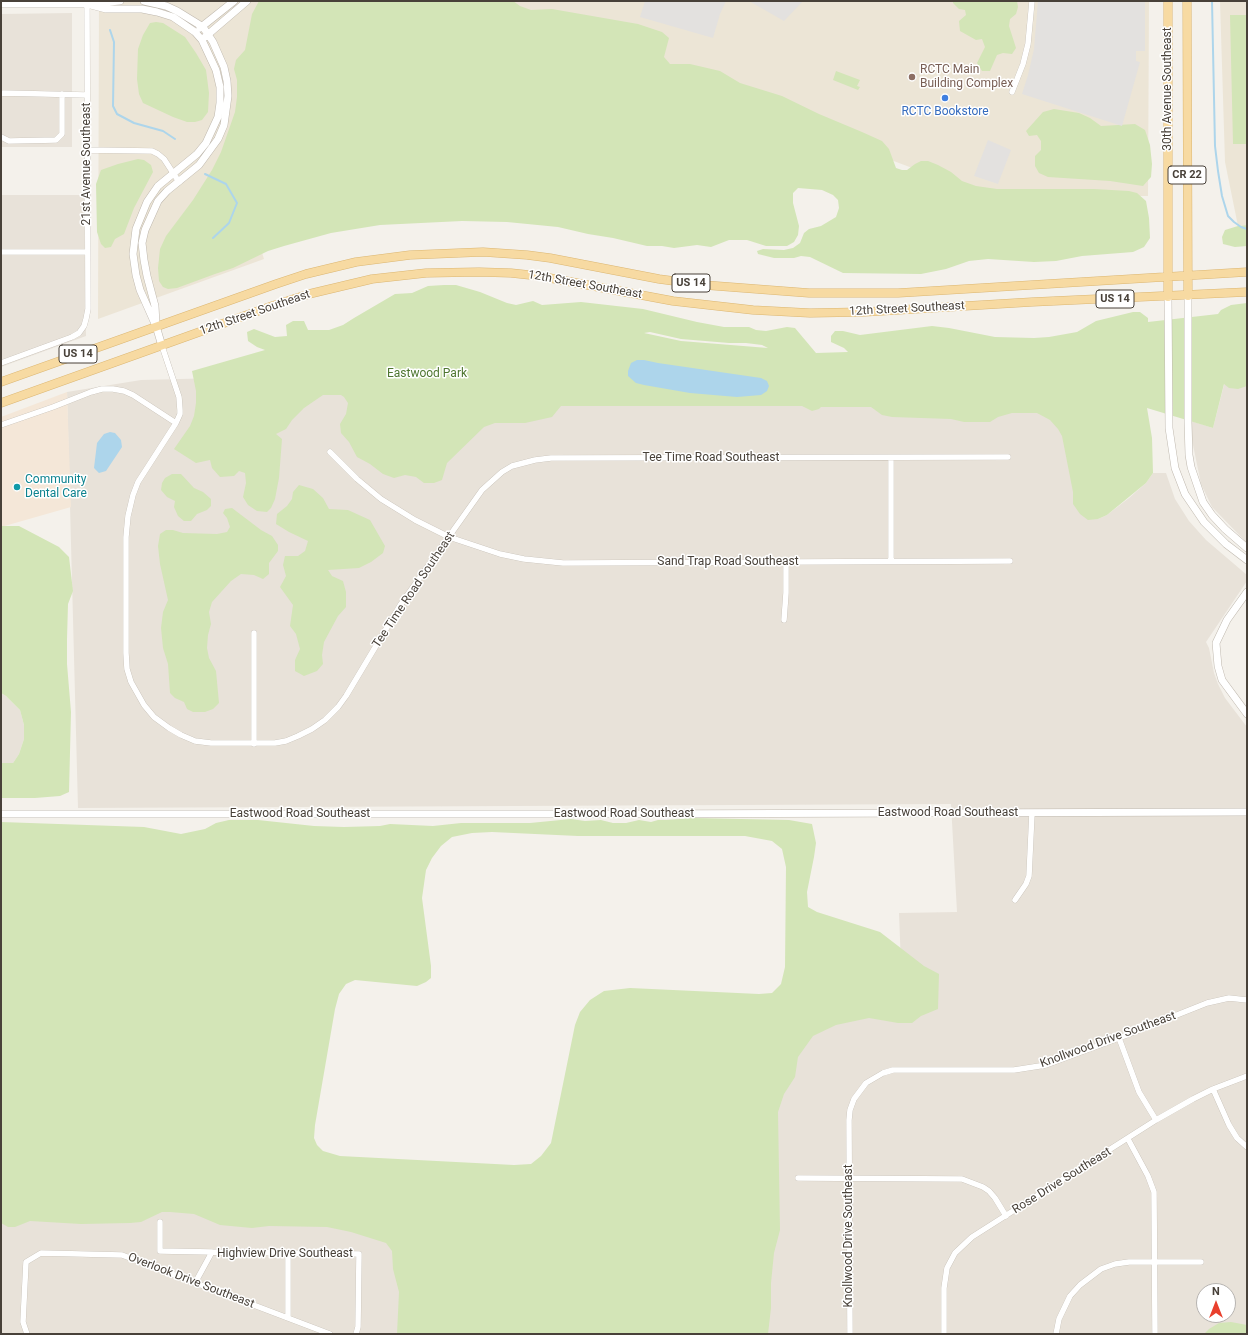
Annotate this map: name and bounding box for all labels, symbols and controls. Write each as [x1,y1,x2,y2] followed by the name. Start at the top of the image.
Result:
[1161,27,1175,151] street label: 30th Avenue Southeast
[920,63,1013,91] place label: RCTC Main Building Complex
[907,72,917,82] marker: RCTC Main Building Complex
[940,93,950,103] marker: RCTC Bookstore
[80,103,94,225] street label: 21st Avenue Southeast
[901,105,989,119] place label: RCTC Bookstore
[1168,166,1206,184] road number: CR 22
[527,268,643,302] street label: 12th Street Southeast
[672,274,710,292] road number: US 14
[198,287,312,339] street label: 12th Street Southeast
[1096,290,1134,308] road number: US 14
[849,299,965,319] street label: 12th Street Southeast
[59,345,97,363] road number: US 14
[387,367,467,381] park label: Eastwood Park
[643,451,779,465] street label: Tee Time Road Southeast
[25,473,87,501] place label: Community Dental Care
[12,482,22,492] marker: Community Dental Care
[370,529,458,651] street label: Tee Time Road Southeast
[657,555,799,569] street label: Sand Trap Road Southeast
[878,806,1018,820] street label: Eastwood Road Southeast
[230,807,370,821] street label: Eastwood Road Southeast
[554,807,694,821] street label: Eastwood Road Southeast
[1038,1009,1178,1071] street label: Knollwood Drive Southeast
[1010,1145,1114,1217] street label: Rose Drive Southeast
[842,1164,856,1308] street label: Knollwood Drive Southeast
[217,1247,353,1261] street label: Highview Drive Southeast
[126,1250,256,1312] street label: Overlook Drive Southeast
[1196,1283,1236,1323] north arrow
[1212,1285,1220,1298] text: N

